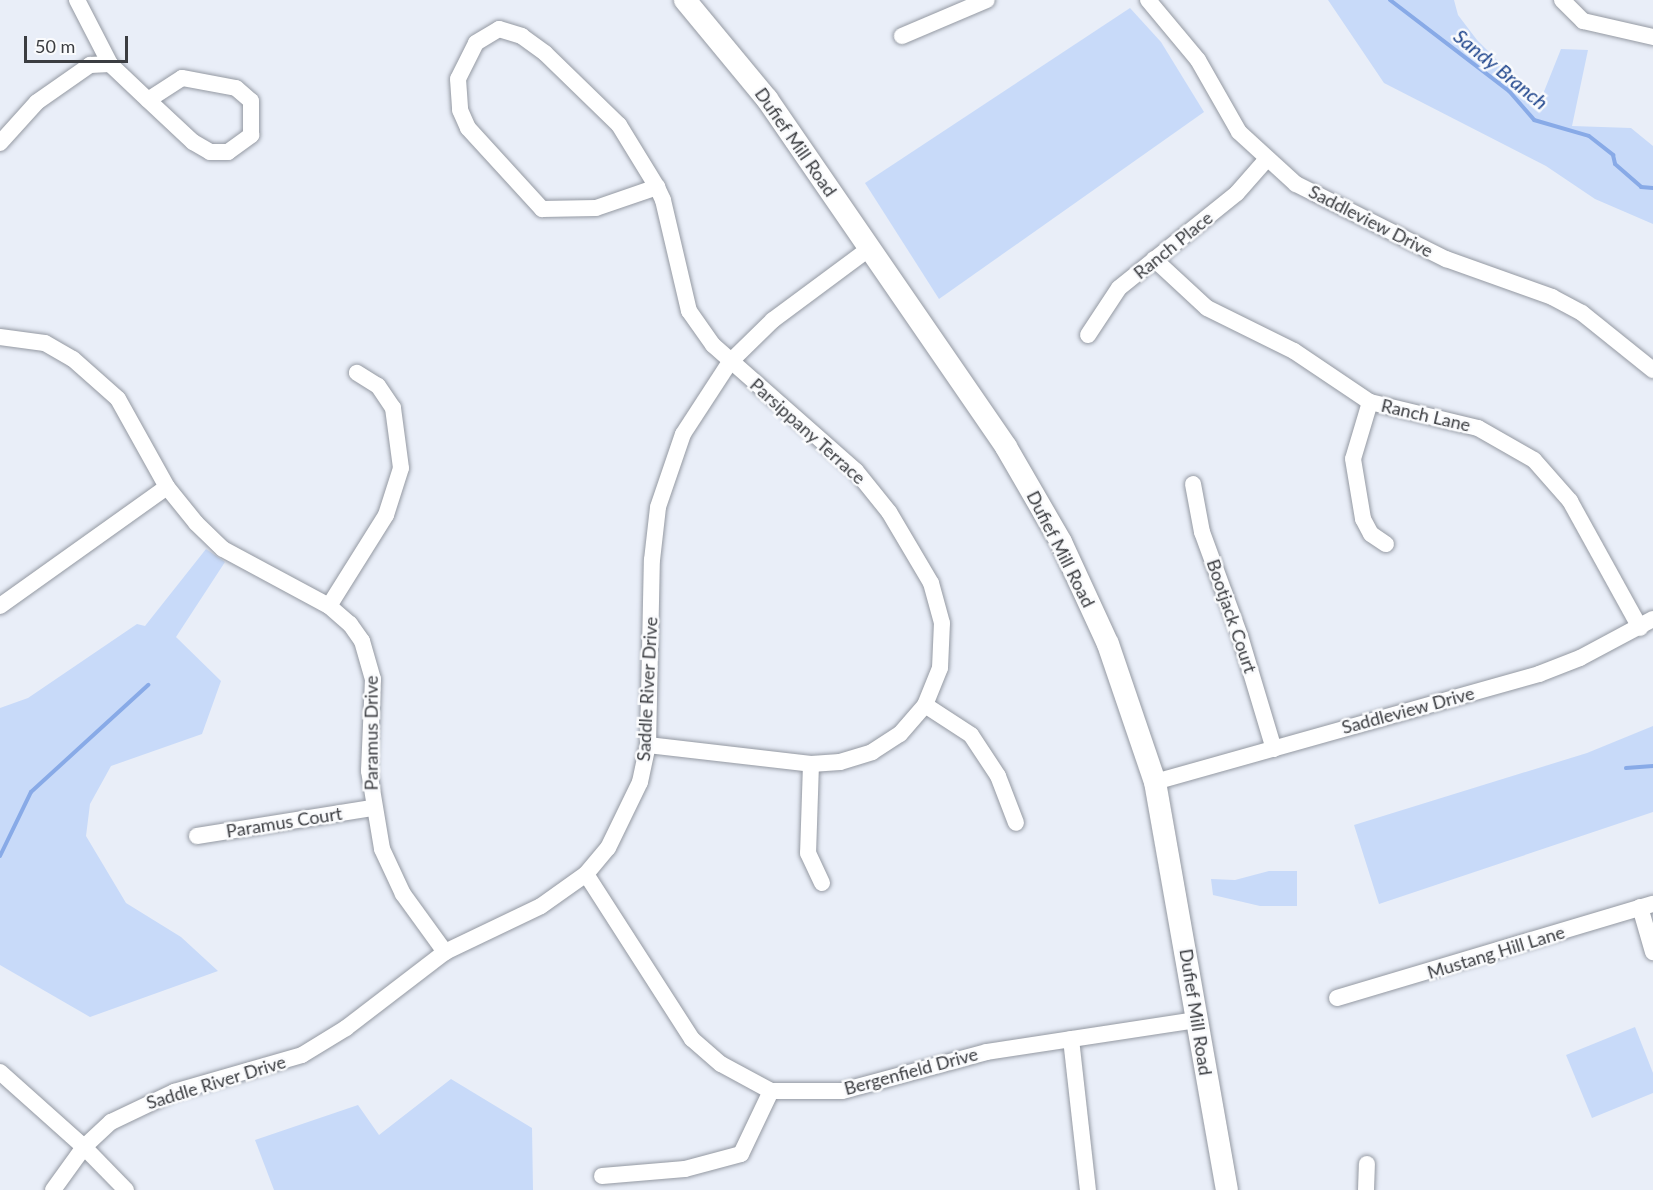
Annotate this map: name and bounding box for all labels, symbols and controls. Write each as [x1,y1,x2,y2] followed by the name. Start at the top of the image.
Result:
[27,24,130,62] scale bar
[1449,24,1553,114] water label: Sandy Branch
[35,35,75,57] text: 50 m
[750,83,842,201] street label: Dufief Mill Road
[1305,180,1437,262] street label: Saddleview Drive
[1129,207,1217,283] street label: Ranch Place
[746,373,870,489] street label: Parsippany Terrace
[1379,394,1473,436] street label: Ranch Lane
[1022,487,1100,611] street label: Dufief Mill Road
[1202,556,1262,676] street label: Bootjack Court
[632,616,662,762] street label: Saddle River Drive
[360,676,382,790] street label: Paramus Drive
[1339,682,1477,738] street label: Saddleview Drive
[224,802,344,842] street label: Paramus Court
[1425,921,1567,983] street label: Mustang Hill Lane
[1175,947,1217,1077] street label: Dufief Mill Road
[842,1043,980,1099] street label: Bergenfield Drive
[143,1050,289,1114] street label: Saddle River Drive

